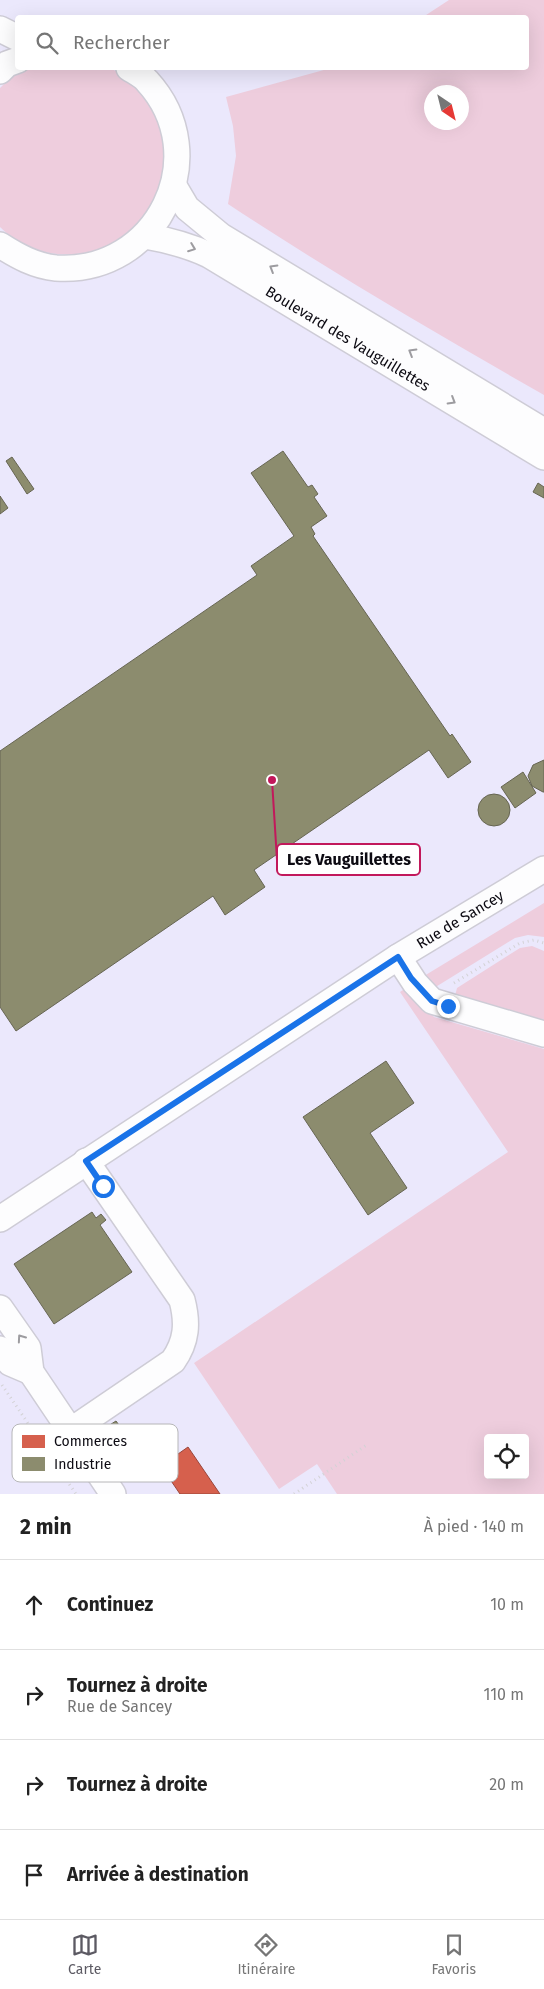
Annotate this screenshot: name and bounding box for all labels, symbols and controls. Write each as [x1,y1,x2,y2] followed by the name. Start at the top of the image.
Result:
[15,15,529,70] search box
[33,29,61,57] icon: search
[73,31,170,54] text: Rechercher
[424,85,469,130] north arrow
[187,241,196,252] one-way arrow
[270,264,279,274] one-way arrow
[262,282,433,395] street label: Boulevard des Vauguillettes
[409,348,418,358] one-way arrow
[447,395,456,405] one-way arrow
[277,844,420,875] callout: Les Vauguillettes
[287,850,411,869] text: Les Vauguillettes
[413,886,508,953] street label: Rue de Sancey
[437,995,460,1018] route end
[92,1175,115,1198] route start
[18,1334,27,1344] one-way arrow
[12,1424,178,1482] legend
[54,1433,127,1450] text: Commerces
[484,1434,529,1479] map controls
[484,1434,529,1479] button: locate
[54,1456,111,1473] text: Industrie
[20,1514,72,1540] text: 2 min
[424,1517,524,1536] text: À pied · 140 m
[20,1591,48,1619] icon: ahead
[67,1593,153,1616] text: Continuez
[490,1595,524,1614] text: 10 m
[67,1674,208,1697] text: Tournez à droite
[20,1681,48,1709] icon: right
[483,1685,524,1704] text: 110 m
[67,1697,172,1716] text: Rue de Sancey
[20,1771,48,1799] icon: right
[67,1773,208,1796] text: Tournez à droite
[489,1775,524,1794] text: 20 m
[20,1861,48,1889] icon: arrive
[67,1863,249,1886] text: Arrivée à destination
[68,1931,101,1978] tab: Carte
[237,1931,295,1978] tab: Itinéraire
[432,1931,476,1978] tab: Favoris

